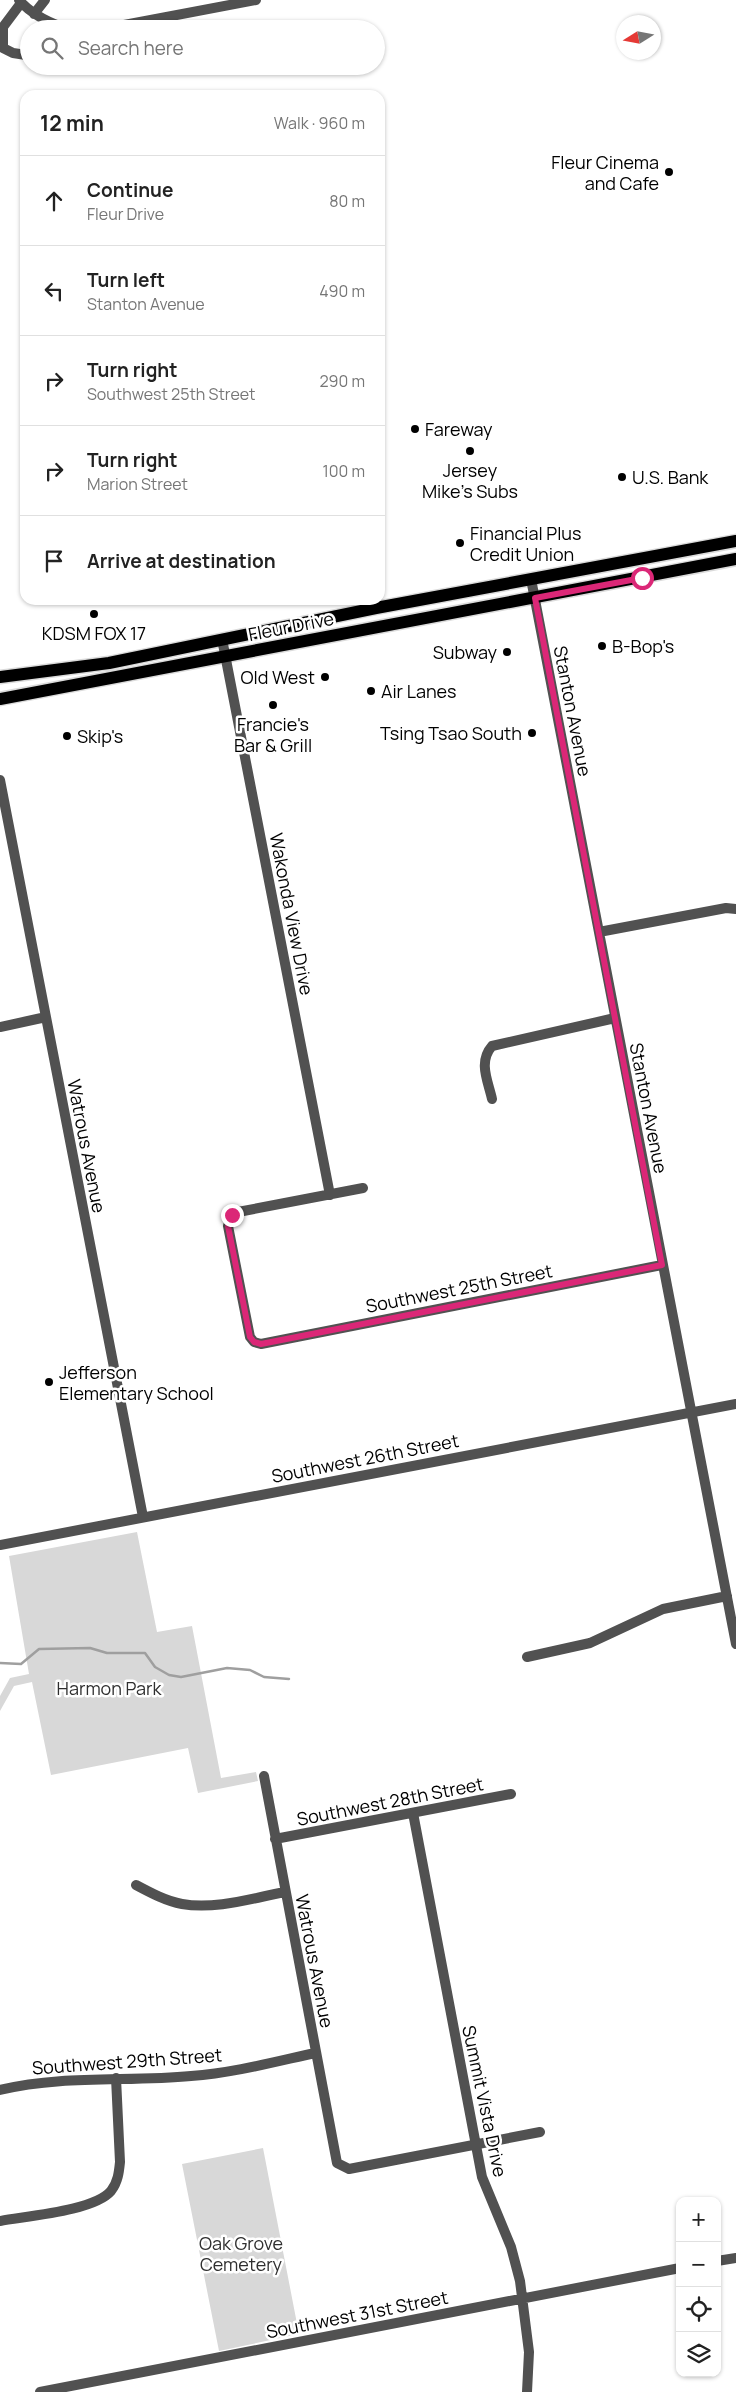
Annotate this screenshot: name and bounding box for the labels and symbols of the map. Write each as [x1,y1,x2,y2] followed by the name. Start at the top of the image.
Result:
[616,15,661,60] north arrow
[551,150,659,195] place label: Fleur Cinema and Cafe
[663,166,675,178] marker: Fleur Cinema and Cafe
[425,417,493,441] place label: Fareway
[409,423,421,435] marker: Fareway
[464,445,476,457] marker: Jersey Mike's Subs
[422,458,518,503] place label: Jersey Mike's Subs
[632,465,709,489] place label: U.S. Bank
[616,471,628,483] marker: U.S. Bank
[470,521,582,566] place label: Financial Plus Credit Union
[454,537,466,549] marker: Financial Plus Credit Union
[631,567,654,590] route start
[246,606,336,646] street label: Fleur Drive
[88,608,100,620] marker: KDSM FOX 17
[42,621,146,645] place label: KDSM FOX 17
[612,634,674,658] place label: B-Bop's
[433,640,497,664] place label: Subway
[596,640,608,652] marker: B-Bop's
[549,644,597,778] street label: Stanton Avenue
[501,646,513,658] marker: Subway
[241,665,315,689] place label: Old West
[319,671,331,683] marker: Old West
[381,679,457,703] place label: Air Lanes
[365,685,377,697] marker: Air Lanes
[267,699,279,711] marker: Francie's Bar & Grill
[234,712,312,757] place label: Francie's Bar & Grill
[380,721,522,745] place label: Tsing Tsao South
[77,724,123,748] place label: Skip's
[526,727,538,739] marker: Tsing Tsao South
[61,730,73,742] marker: Skip's
[265,831,319,997] street label: Wakonda View Drive
[625,1041,673,1175] street label: Stanton Avenue
[62,1077,112,1215] street label: Watrous Avenue
[221,1204,244,1227] route end
[364,1258,554,1318] street label: Southwest 25th Street
[59,1360,214,1405] place label: Jefferson Elementary School
[43,1376,55,1388] marker: Jefferson Elementary School
[269,1428,461,1488] street label: Southwest 26th Street
[57,1676,162,1700] park label: Harmon Park
[295,1771,485,1831] street label: Southwest 28th Street
[290,1892,340,2030] street label: Watrous Avenue
[457,2023,513,2179] street label: Summit Vista Drive
[31,2042,223,2080] street label: Southwest 29th Street
[199,2231,283,2276] park label: Oak Grove Cemetery
[264,2285,450,2343] street label: Southwest 31st Street

